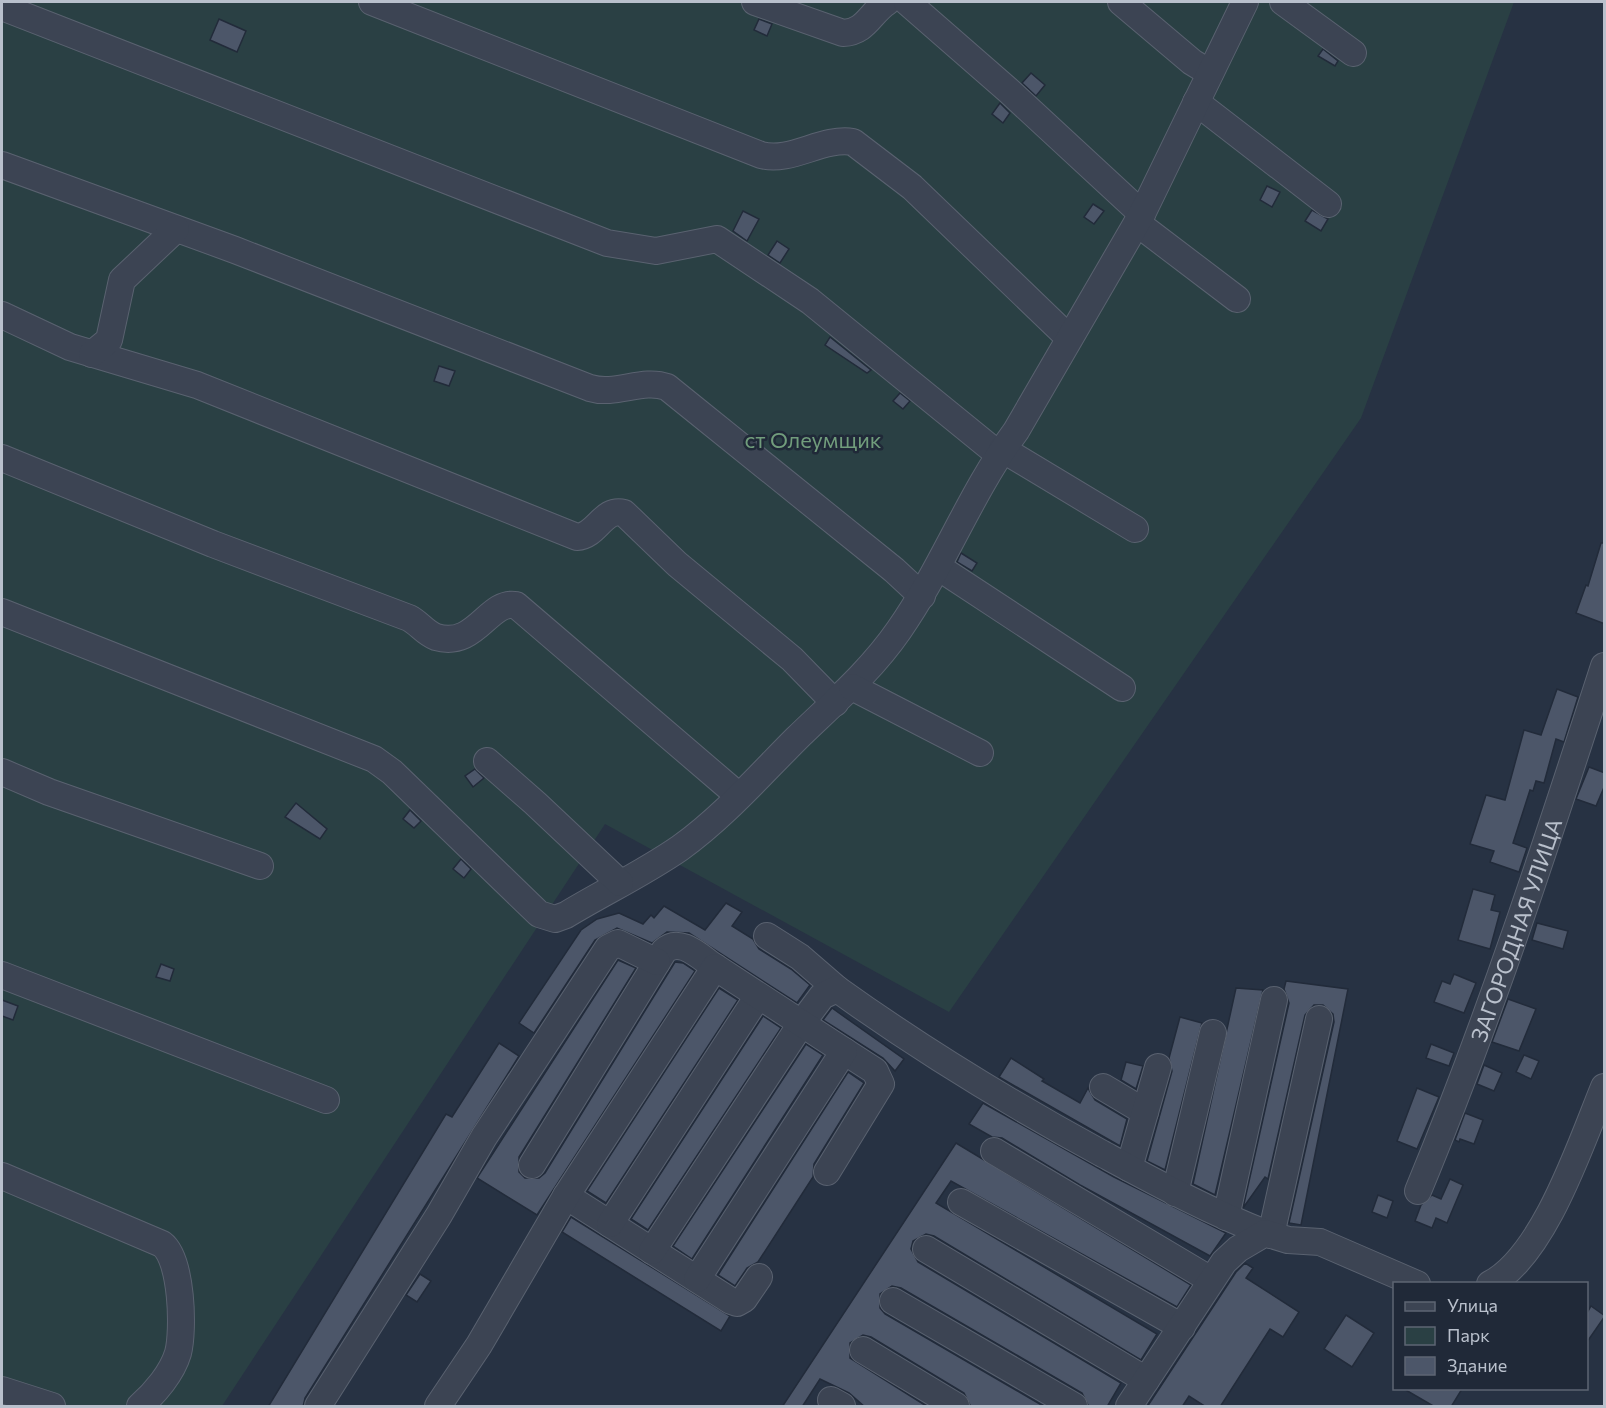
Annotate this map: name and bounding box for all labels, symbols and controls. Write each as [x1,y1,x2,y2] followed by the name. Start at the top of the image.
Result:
[744,426,882,453] park label: ст Олеумщик
[1464,815,1567,1045] street label: ЗАГОРОДНАЯ УЛИЦА
[1393,1282,1588,1390] legend
[1447,1294,1498,1316] text: Улица
[1447,1324,1490,1346] text: Парк
[1447,1354,1507,1376] text: Здание

